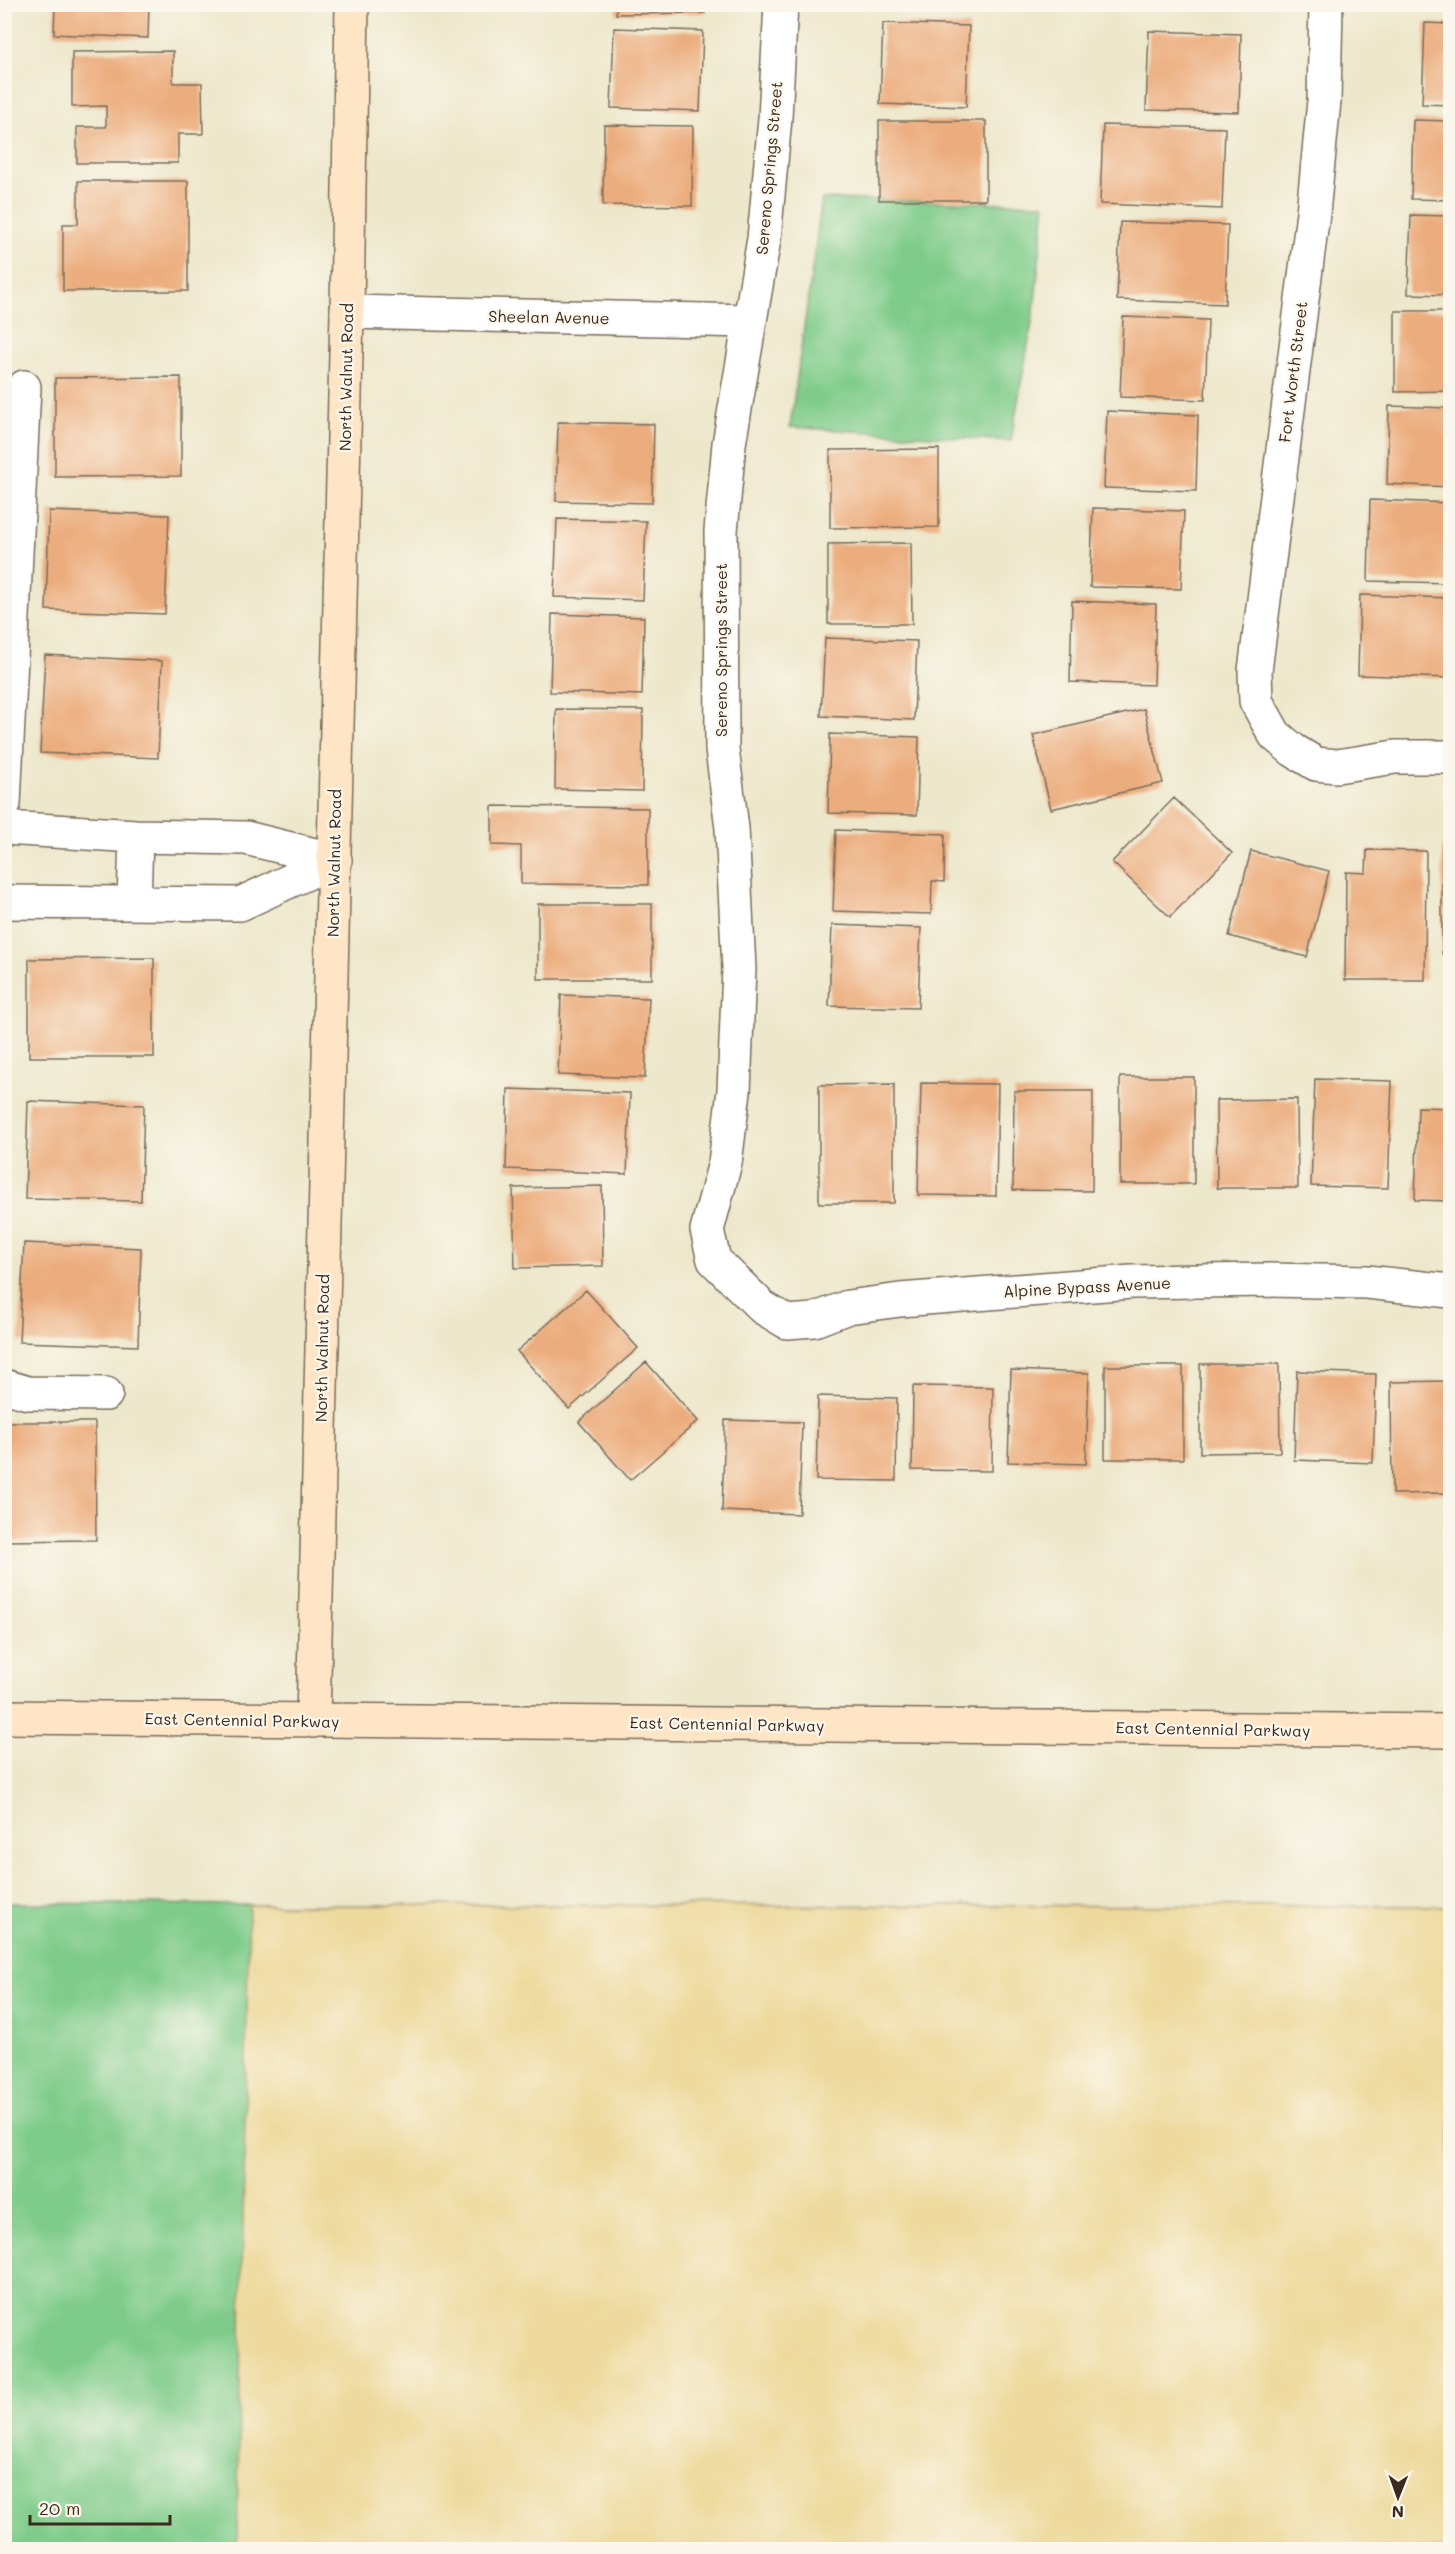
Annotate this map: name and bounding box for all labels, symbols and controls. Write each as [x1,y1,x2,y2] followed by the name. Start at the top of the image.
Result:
[750,80,787,256] street label: Sereno Springs Street
[1273,300,1312,444] street label: Fort Worth Street
[334,303,357,451] street label: North Walnut Road
[488,305,610,328] street label: Sheelan Avenue
[710,563,731,737] street label: Sereno Springs Street
[322,789,345,937] street label: North Walnut Road
[1003,1272,1171,1301] street label: Alpine Bypass Avenue
[310,1274,333,1422] street label: North Walnut Road
[144,1707,340,1732] street label: East Centennial Parkway
[629,1711,825,1736] street label: East Centennial Parkway
[1115,1716,1311,1741] street label: East Centennial Parkway
[1368,2467,1428,2527] north arrow
[30,2488,170,2526] scale bar
[39,2496,80,2520] text: 20 m
[1391,2502,1404,2523] text: N

